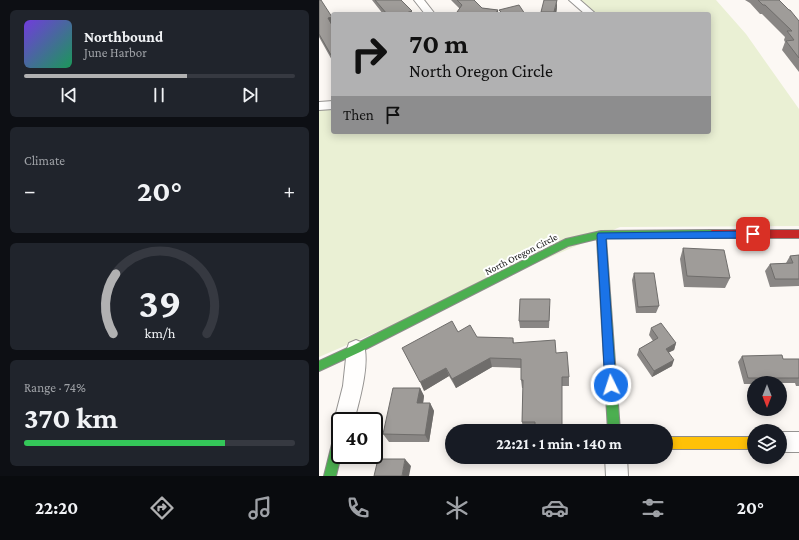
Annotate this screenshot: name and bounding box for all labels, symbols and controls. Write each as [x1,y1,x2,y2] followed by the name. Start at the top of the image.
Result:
[343,28,395,80] icon: right
[409,28,468,59] text: 70 m
[84,29,163,45] text: Northbound
[84,45,147,60] text: June Harbor
[409,61,553,81] text: North Oregon Circle
[58,84,80,106] icon: previous
[148,84,170,106] icon: pause
[239,84,261,106] icon: next
[382,104,404,126] icon: arrive
[343,107,374,123] text: Then
[24,153,65,168] text: Climate
[137,174,182,207] text: 20°
[24,178,36,203] text: −
[283,178,295,203] text: +
[736,217,770,251] pin
[742,223,764,245] icon: arrive
[483,231,560,277] street label: North Oregon Circle
[138,280,181,326] text: 39
[144,325,175,341] text: km/h
[590,364,632,406] position arrow
[747,376,787,416] north arrow
[747,376,787,464] map controls
[24,380,86,395] text: Range · 74%
[24,401,118,434] text: 370 km
[331,412,383,464] speed limit sign: 40
[747,424,787,464] button: layers
[496,436,622,452] text: 22:21 · 1 min · 140 m
[148,494,176,522] icon: directions
[246,494,274,522] icon: music
[344,494,372,522] icon: phone
[443,494,471,522] icon: climate
[541,494,569,522] icon: car
[639,494,667,522] icon: filters
[35,498,78,518] text: 22:20
[737,498,764,518] text: 20°

